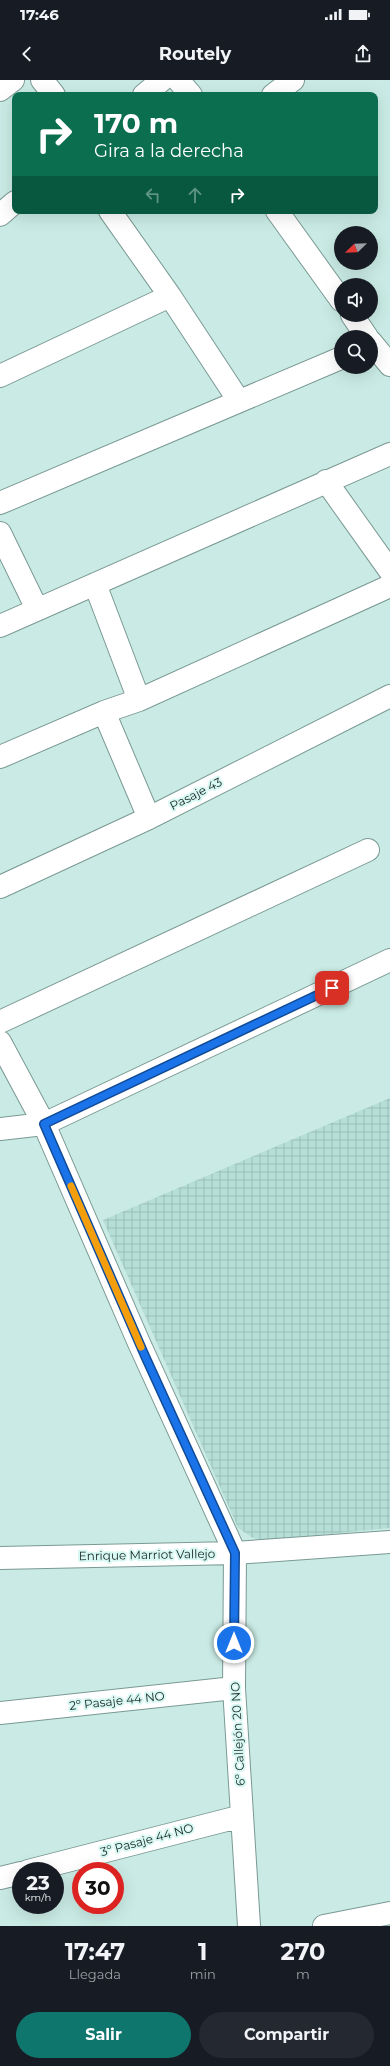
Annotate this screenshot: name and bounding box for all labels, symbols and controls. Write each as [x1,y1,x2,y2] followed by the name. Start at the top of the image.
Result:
[20,5,59,24] text: 17:46
[16,43,38,65] icon: back
[159,43,231,65] text: Routely
[352,43,374,65] icon: share
[94,106,178,140] text: 170 m
[28,108,80,160] icon: right
[94,140,244,162] text: Gira a la derecha
[142,184,164,206] icon: left
[184,184,206,206] icon: ahead
[226,184,248,206] icon: right
[334,226,378,270] north arrow
[334,226,378,374] map controls
[334,278,378,322] button: sound
[334,330,378,374] button: search
[167,774,225,813] street label: Pasaje 43
[315,971,349,1005] pin
[321,977,343,999] icon: arrive
[79,1546,215,1563] street label: Enrique Marriot Vallejo
[213,1622,255,1664] position arrow
[227,1682,248,1786] street label: 6º Callejón 20 NO
[68,1688,165,1713] street label: 2º Pasaje 44 NO
[99,1820,195,1859] street label: 3º Pasaje 44 NO
[72,1862,124,1914] speed limit sign: 30
[26,1871,50,1895] text: 23
[25,1891,51,1904] text: km/h
[65,1937,125,1966] text: 17:47
[198,1937,208,1966] text: 1
[280,1937,325,1966] text: 270
[69,1966,121,1982] text: Llegada
[190,1966,216,1982] text: min
[296,1966,310,1982] text: m
[16,2012,191,2058] button: Salir
[199,2012,374,2058] button: Compartir

